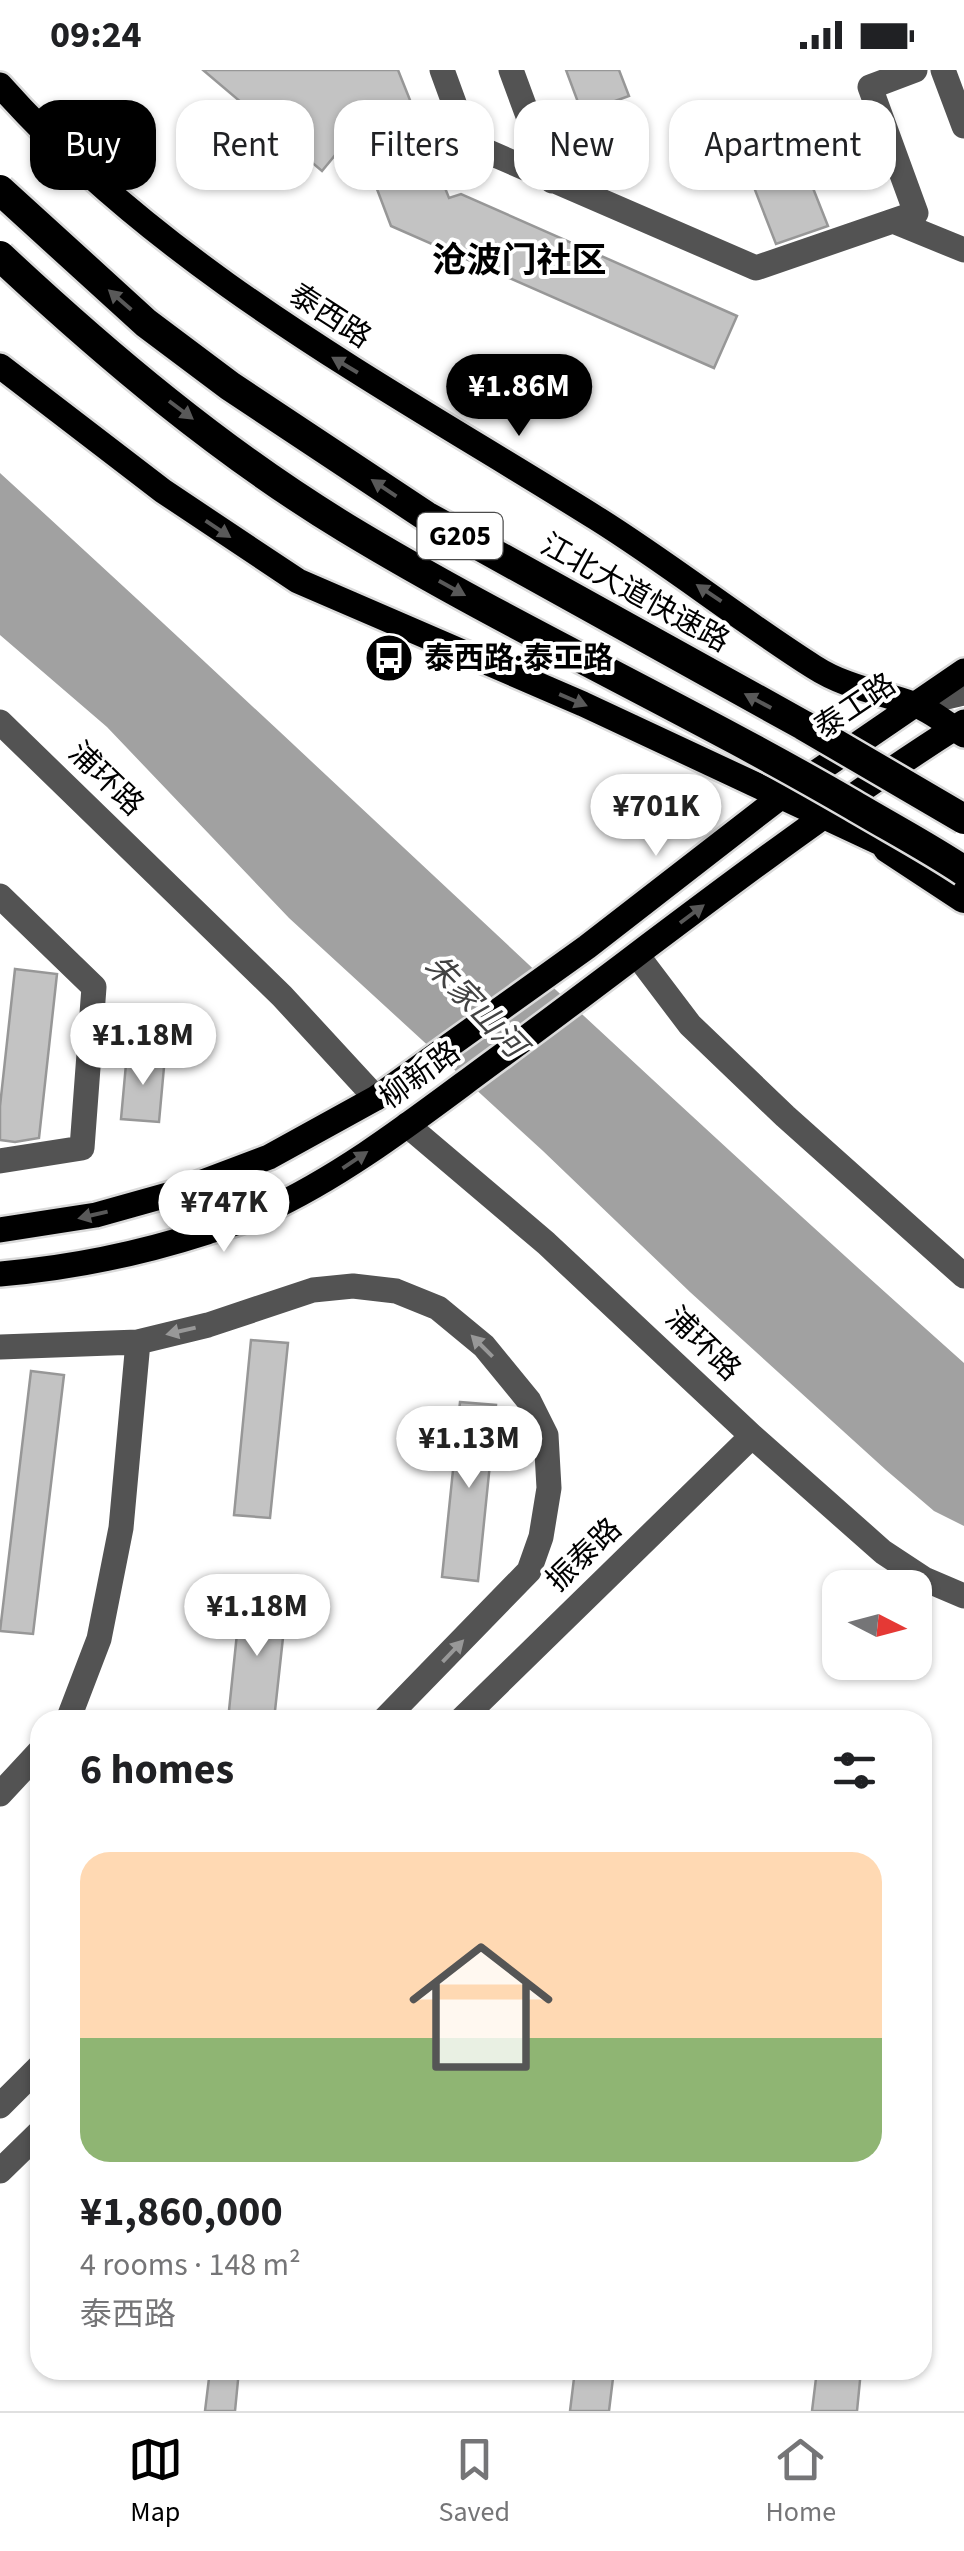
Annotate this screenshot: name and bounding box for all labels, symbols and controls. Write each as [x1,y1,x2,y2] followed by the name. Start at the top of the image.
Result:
[50,8,142,62] text: 09:24
[30,100,156,190] chip: Buy
[176,100,314,190] chip: Rent
[334,100,494,190] chip: Filters
[514,100,649,190] chip: New
[669,100,896,190] chip: Apartment
[431,236,607,286] district label: 沧波门社区
[281,273,379,359] street label: 泰西路
[108,289,133,311] one-way arrow
[438,354,600,439] pin: ¥1.86M
[331,357,359,374] one-way arrow
[468,363,570,409] text: ¥1.86M
[168,400,194,420] one-way arrow
[371,480,398,498] one-way arrow
[418,513,502,559] road number: G205
[205,519,231,538] one-way arrow
[533,523,737,663] street label: 江北大道快速路
[438,579,466,597] one-way arrow
[696,584,723,603] one-way arrow
[363,632,415,684] bus stop icon: 泰西路·泰工路
[424,637,613,680] place label: 泰西路·泰工路
[806,663,904,749] street label: 泰工路
[558,692,588,708] one-way arrow
[744,692,772,710] one-way arrow
[59,732,153,826] street label: 浦环路
[586,774,726,859] pin: ¥701K
[612,783,700,829] text: ¥701K
[679,904,705,924] one-way arrow
[414,944,540,1072] water label: 朱家山河
[62,1003,224,1088] pin: ¥1.18M
[92,1012,194,1058] text: ¥1.18M
[371,1031,469,1119] street label: 柳新路
[342,1151,369,1170] one-way arrow
[154,1170,294,1255] pin: ¥747K
[180,1179,268,1225] text: ¥747K
[77,1208,108,1223] one-way arrow
[656,1297,750,1391] street label: 浦环路
[165,1324,196,1339] one-way arrow
[470,1335,494,1358] one-way arrow
[388,1406,550,1491] pin: ¥1.13M
[418,1415,520,1461] text: ¥1.13M
[537,1508,631,1602] street label: 振泰路
[822,1570,932,1680] north arrow
[822,1570,932,1680] map controls
[176,1574,338,1659] pin: ¥1.18M
[206,1583,308,1629] text: ¥1.18M
[441,1639,464,1663] one-way arrow
[80,1740,234,1800] text: 6 homes
[827,1743,882,1798] icon: filters
[391,1917,571,2097] icon: home
[80,2182,283,2242] text: ¥1,860,000
[80,2242,301,2288] text: 4 rooms · 148 m²
[80,2292,176,2338] text: 泰西路
[128,2432,183,2532] tab: Map
[438,2432,510,2532] tab: Saved
[766,2432,836,2532] tab: Home

